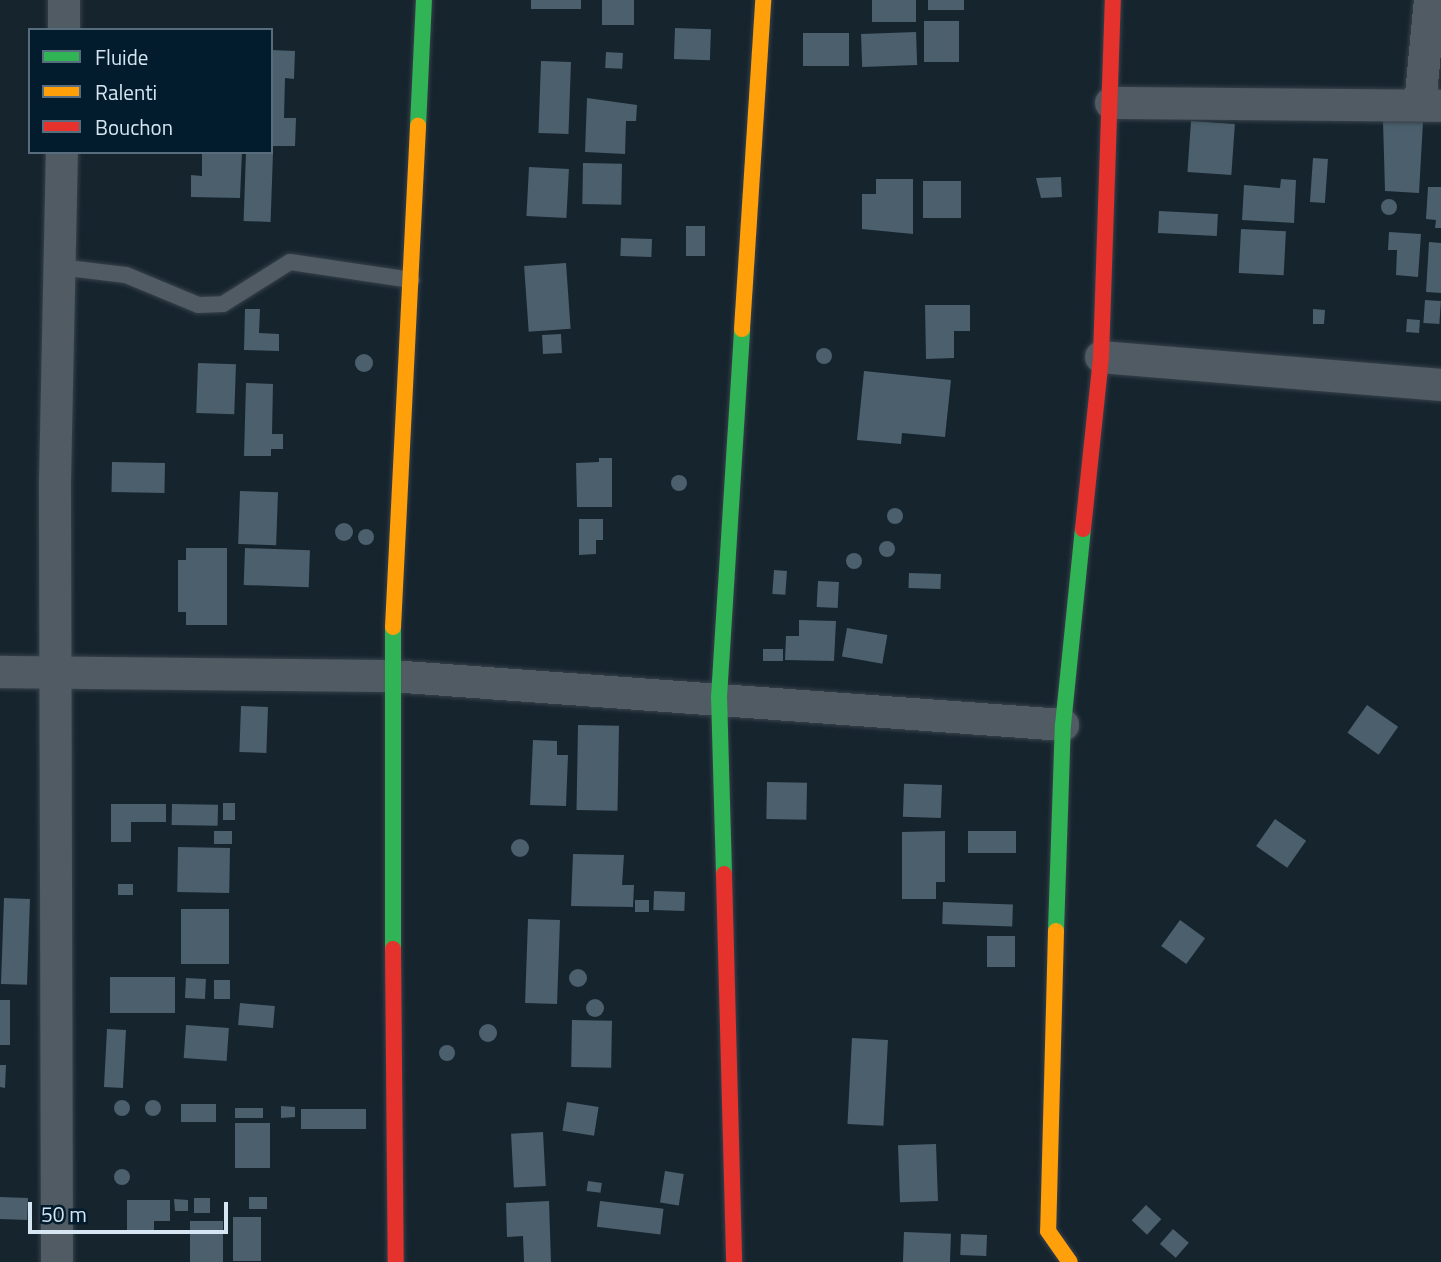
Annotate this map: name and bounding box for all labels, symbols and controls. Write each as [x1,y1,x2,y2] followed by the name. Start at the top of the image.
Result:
[28,28,273,154] legend
[95,41,148,73] text: Fluide
[95,76,157,108] text: Ralenti
[95,111,173,143] text: Bouchon
[32,1188,231,1232] scale bar
[41,1198,87,1230] text: 50 m

